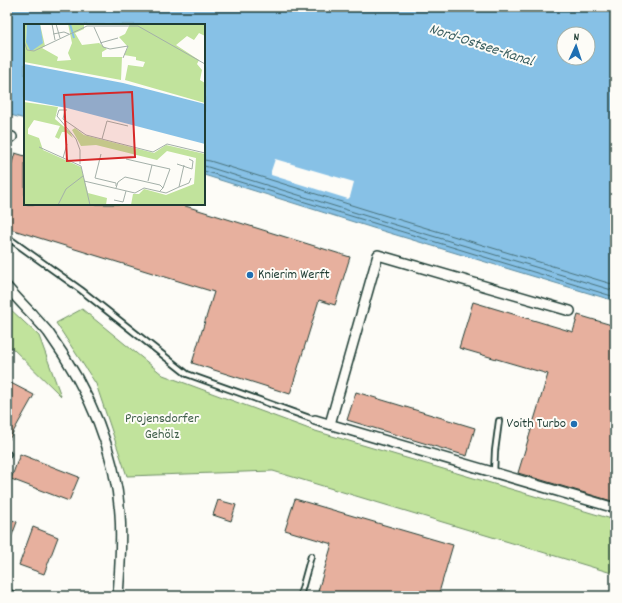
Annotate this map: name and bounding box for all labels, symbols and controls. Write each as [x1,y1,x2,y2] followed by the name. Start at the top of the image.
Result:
[426,19,537,74] water label: Nord-Ostsee-Kanal
[24,24,205,205] inset map
[556,26,596,66] north arrow
[573,30,580,46] text: N
[258,265,330,285] place label: Knierim Werft
[245,270,255,280] marker: Knierim Werft
[125,409,200,445] park label: Projensdorfer Gehölz
[507,414,566,434] place label: Voith Turbo
[569,419,579,429] marker: Voith Turbo

